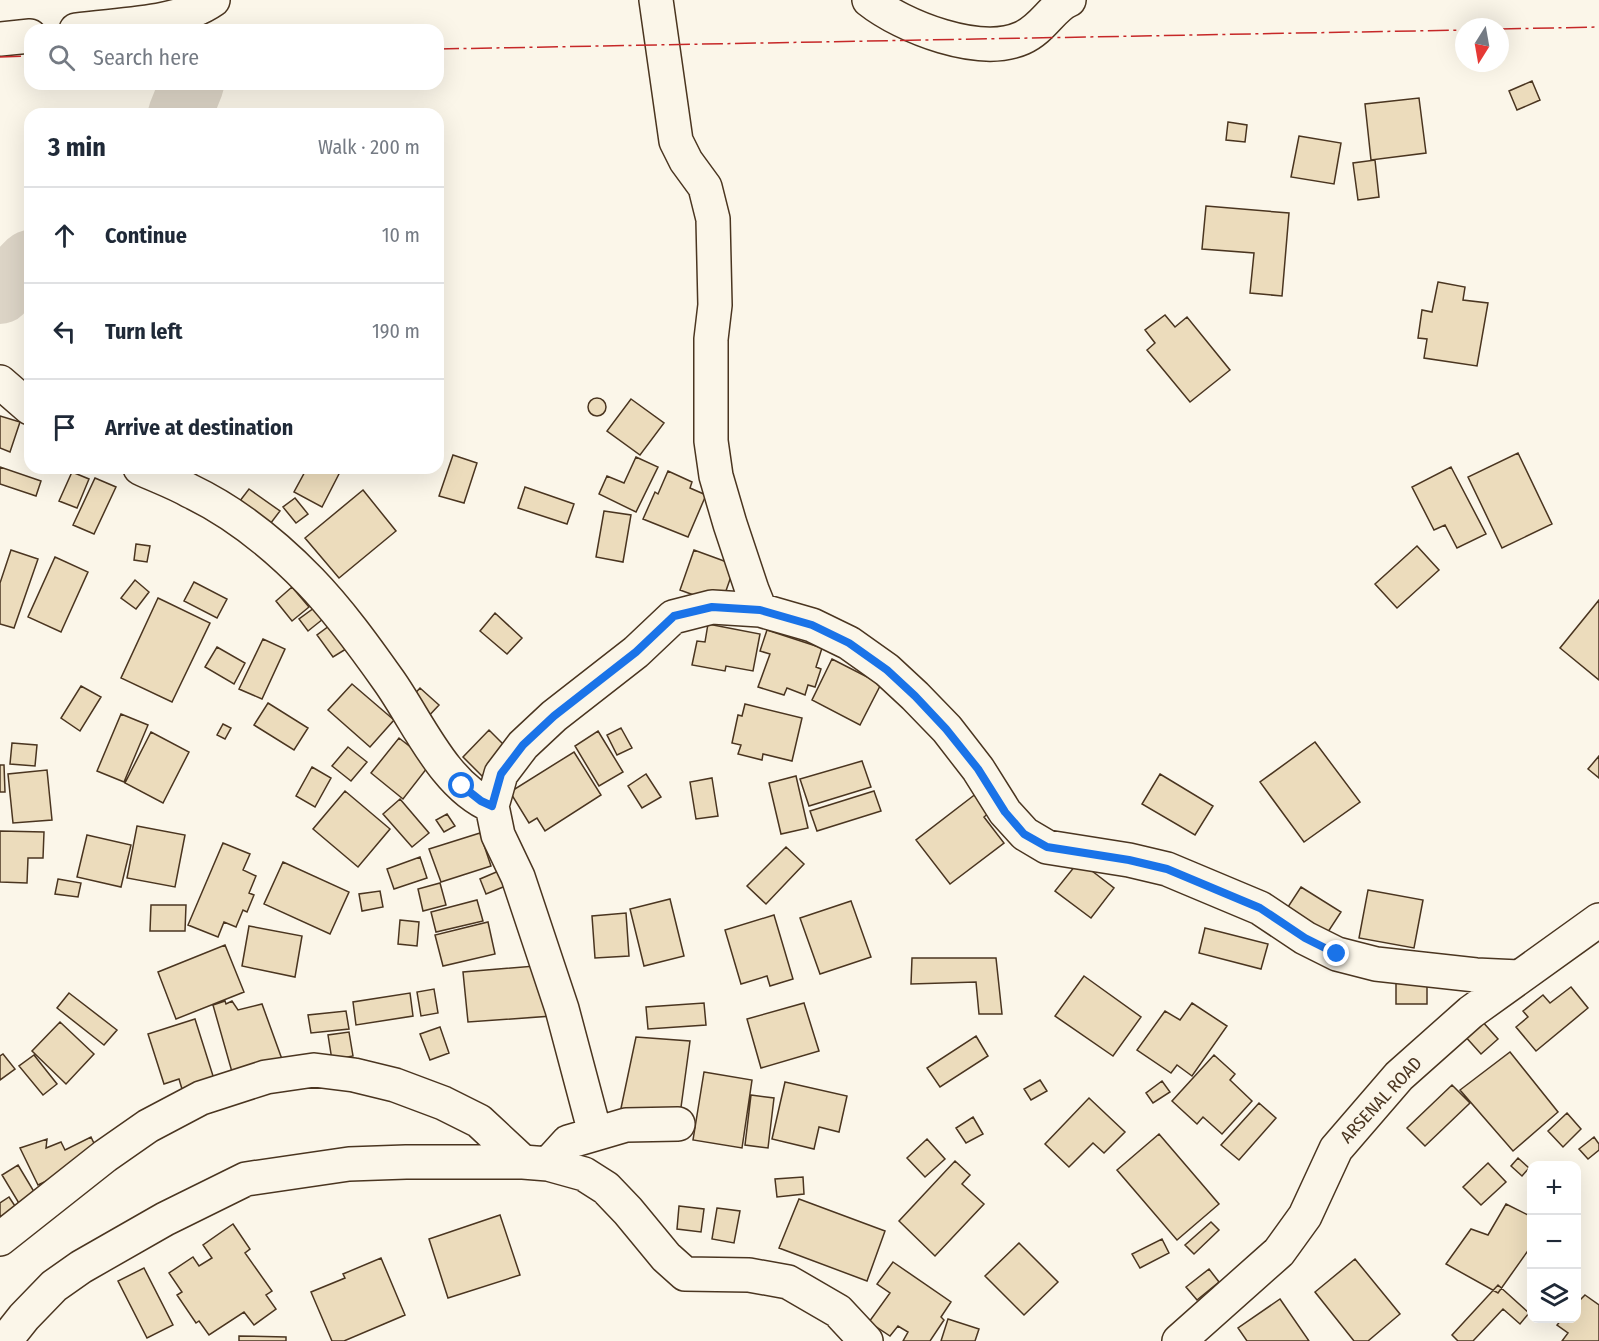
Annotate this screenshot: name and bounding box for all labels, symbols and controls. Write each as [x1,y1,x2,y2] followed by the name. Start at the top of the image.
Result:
[1455,18,1509,72] north arrow
[24,24,444,90] search box
[45,41,78,74] icon: search
[93,44,199,71] text: Search here
[48,132,106,163] text: 3 min
[318,135,420,159] text: Walk · 200 m
[48,219,81,252] icon: ahead
[105,222,187,249] text: Continue
[382,223,420,247] text: 10 m
[48,315,81,348] icon: left
[105,318,183,345] text: Turn left
[372,319,420,343] text: 190 m
[48,411,81,444] icon: arrive
[105,414,293,441] text: Arrive at destination
[448,772,474,798] route start
[1323,940,1349,966] route end
[1336,1052,1426,1148] street label: ARSENAL ROAD
[1527,1161,1581,1323] map controls
[1527,1161,1581,1215] button: +
[1527,1215,1581,1269] button: −
[1527,1269,1581,1323] button: layers

